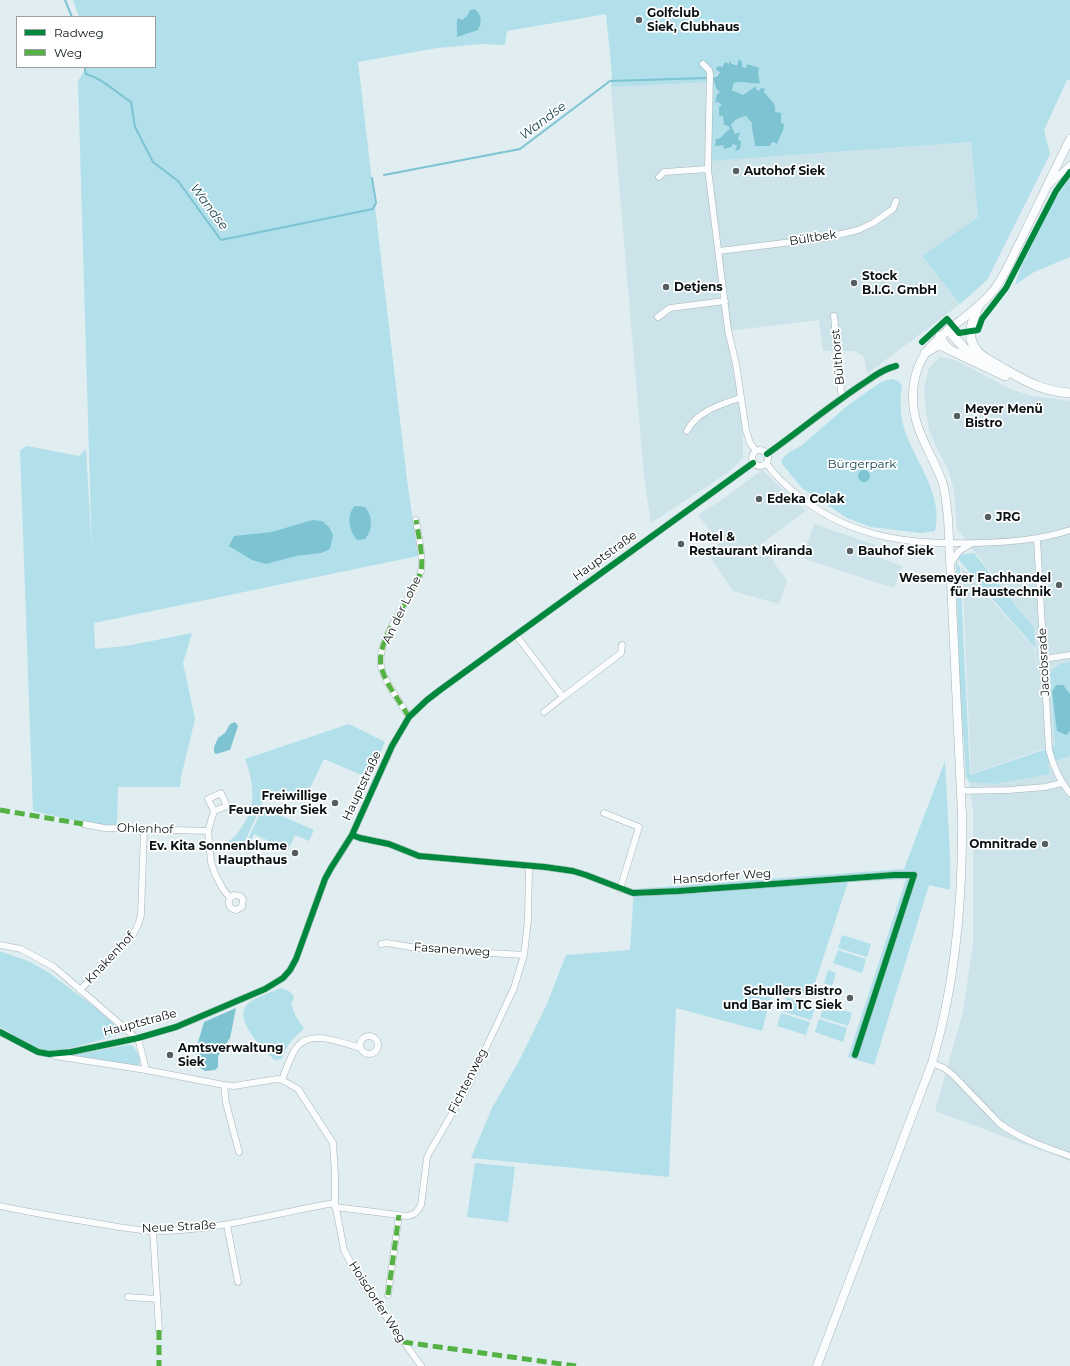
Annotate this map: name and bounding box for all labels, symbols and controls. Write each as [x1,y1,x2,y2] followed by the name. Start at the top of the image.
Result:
[647,6,739,34] place label: Golfclub Siek, Clubhaus
[634,15,644,25] marker: Golfclub Siek, Clubhaus
[16,16,156,68] legend
[54,25,104,40] text: Radweg
[54,45,82,60] text: Weg
[517,98,569,144] water label: Wandse
[744,164,825,178] place label: Autohof Siek
[731,166,741,176] marker: Autohof Siek
[186,181,232,233] water label: Wandse
[788,227,838,249] street label: Bültbek
[862,269,937,297] place label: Stock B.I.G. GmbH
[849,278,859,288] marker: Stock B.I.G. GmbH
[674,280,723,294] place label: Detjens
[661,282,671,292] marker: Detjens
[828,328,848,386] street label: Bülthorst
[965,402,1043,430] place label: Meyer Menü Bistro
[952,411,962,421] marker: Meyer Menü Bistro
[827,457,897,471] park label: Bürgerpark
[767,492,845,506] place label: Edeka Colak
[754,494,764,504] marker: Edeka Colak
[996,510,1021,524] place label: JRG
[983,512,993,522] marker: JRG
[570,528,640,584] street label: Hauptstraße
[689,530,813,558] place label: Hotel & Restaurant Miranda
[676,539,686,549] marker: Hotel & Restaurant Miranda
[858,544,934,558] place label: Bauhof Siek
[845,546,855,556] marker: Bauhof Siek
[899,571,1051,599] place label: Wesemeyer Fachhandel für Haustechnik
[380,574,424,646] street label: An der Lohe
[1054,580,1064,590] marker: Wesemeyer Fachhandel für Haustechnik
[1035,628,1053,696] street label: Jacobsrade
[340,749,384,823] street label: Hauptstraße
[229,789,327,817] place label: Freiwillige Feuerwehr Siek
[330,798,340,808] marker: Freiwillige Feuerwehr Siek
[117,821,173,837] street label: Ohlenhof
[969,837,1037,851] place label: Omnitrade
[149,839,287,867] place label: Ev. Kita Sonnenblume Haupthaus
[1040,839,1050,849] marker: Omnitrade
[290,848,300,858] marker: Ev. Kita Sonnenblume Haupthaus
[672,866,772,888] street label: Hansdorfer Weg
[82,929,138,987] street label: Knakenhof
[413,940,491,960] street label: Fasanenweg
[723,984,842,1012] place label: Schullers Bistro und Bar im TC Siek
[845,993,855,1003] marker: Schullers Bistro und Bar im TC Siek
[102,1006,178,1040] street label: Hauptstraße
[178,1041,283,1069] place label: Amtsverwaltung Siek
[445,1046,491,1116] street label: Fichtenweg
[165,1050,175,1060] marker: Amtsverwaltung Siek
[141,1218,217,1236] street label: Neue Straße
[345,1259,409,1345] street label: Hoisdorfer Weg

